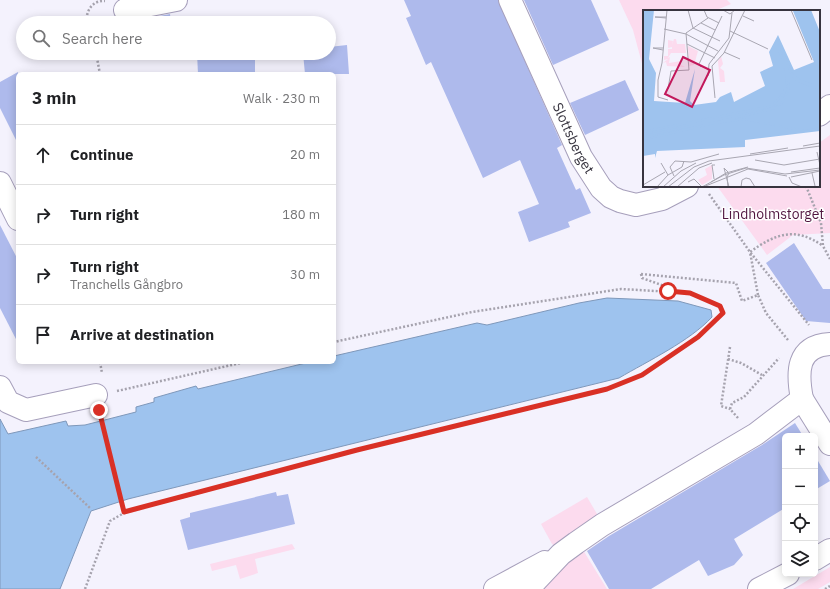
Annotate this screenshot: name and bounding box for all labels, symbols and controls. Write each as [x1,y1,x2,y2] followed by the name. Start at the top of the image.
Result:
[643,10,820,187] inset map
[16,16,336,60] search box
[30,27,52,49] icon: search
[62,29,142,48] text: Search here
[32,87,76,109] text: 3 min
[243,90,320,107] text: Walk · 230 m
[549,100,598,177] street label: Slottsberget
[32,144,54,166] icon: ahead
[70,145,134,164] text: Continue
[290,146,320,163] text: 20 m
[32,204,54,226] icon: right
[70,205,139,224] text: Turn right
[722,205,824,223] park label: Lindholmstorget
[282,206,320,223] text: 180 m
[70,257,139,276] text: Turn right
[32,264,54,286] icon: right
[290,266,320,283] text: 30 m
[70,276,183,293] text: Tranchells Gångbro
[659,282,677,300] route start
[32,324,54,346] icon: arrive
[70,325,214,344] text: Arrive at destination
[90,401,108,419] route end
[782,433,818,577] map controls
[782,433,818,469] button: +
[782,469,818,505] button: −
[782,505,818,541] button: locate
[782,541,818,577] button: layers

